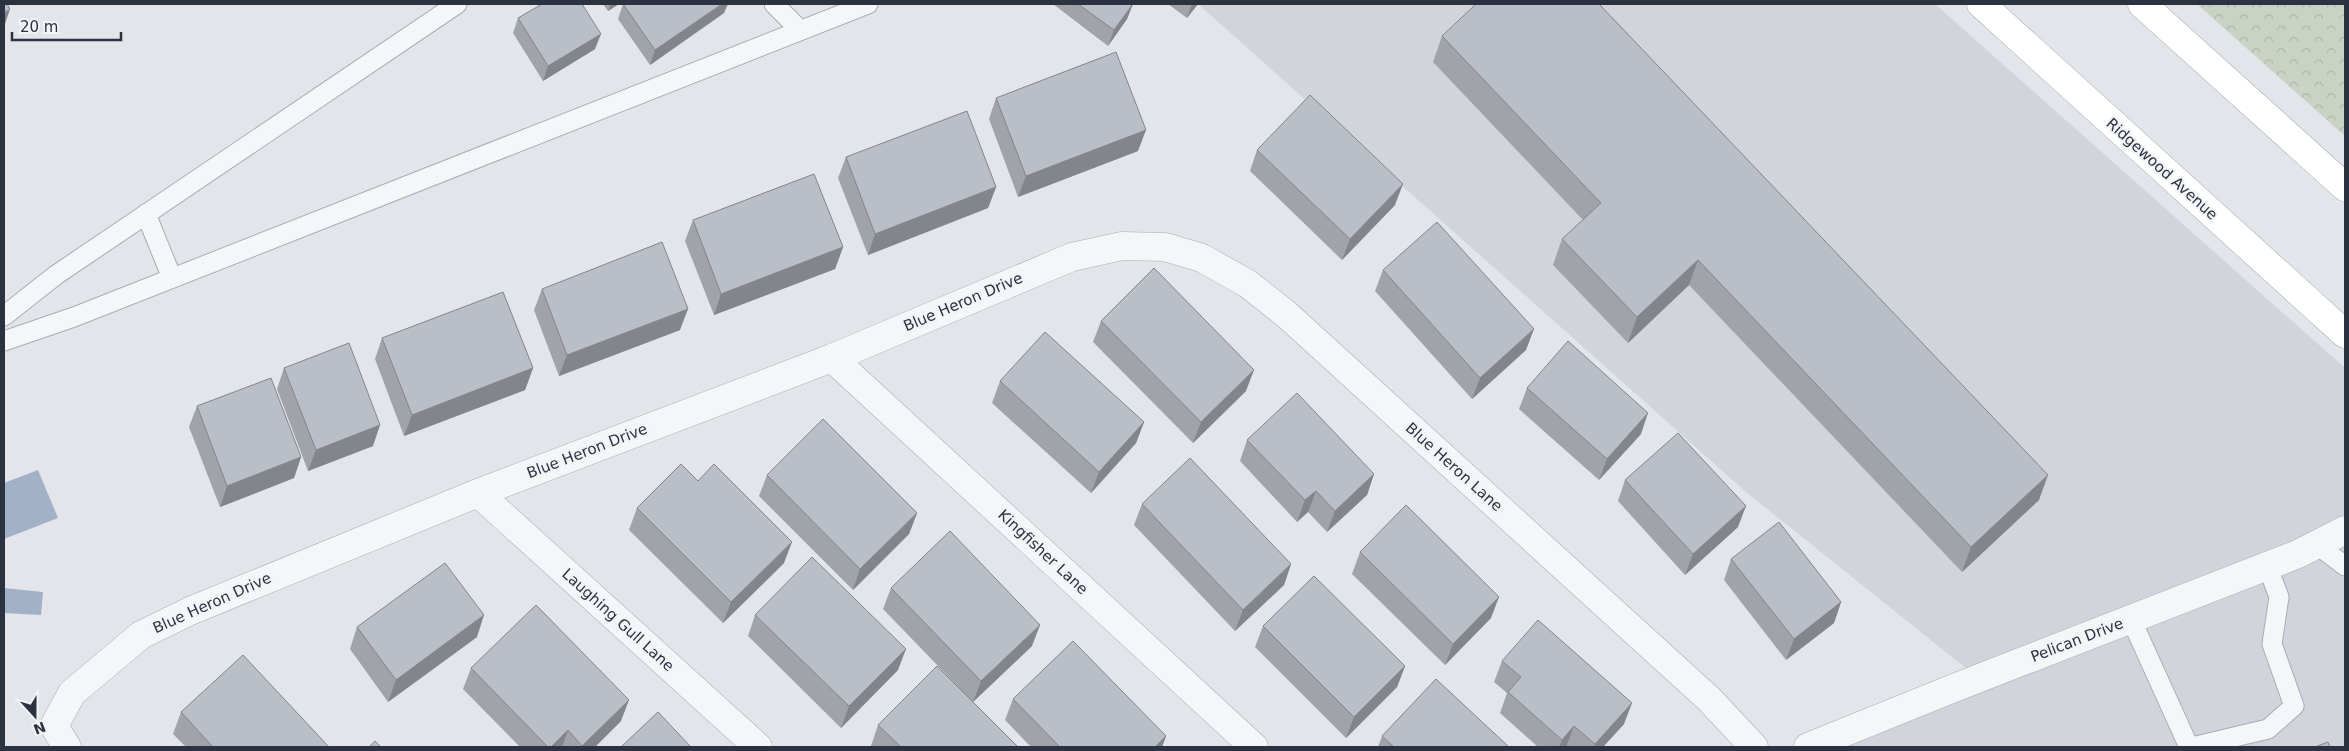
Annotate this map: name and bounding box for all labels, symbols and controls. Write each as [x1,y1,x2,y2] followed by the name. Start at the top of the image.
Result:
[12,10,121,42] scale bar
[20,18,58,36] text: 20 m
[2103,114,2221,224] street label: Ridgewood Avenue
[901,269,1025,335] street label: Blue Heron Drive
[1402,419,1506,515] street label: Blue Heron Lane
[524,420,650,482] street label: Blue Heron Drive
[994,506,1092,598] street label: Kingfisher Lane
[558,565,678,675] street label: Laughing Gull Lane
[150,569,274,637] street label: Blue Heron Drive
[2028,614,2126,666] street label: Pelican Drive
[10,691,60,741] north arrow
[31,719,48,738] text: N

